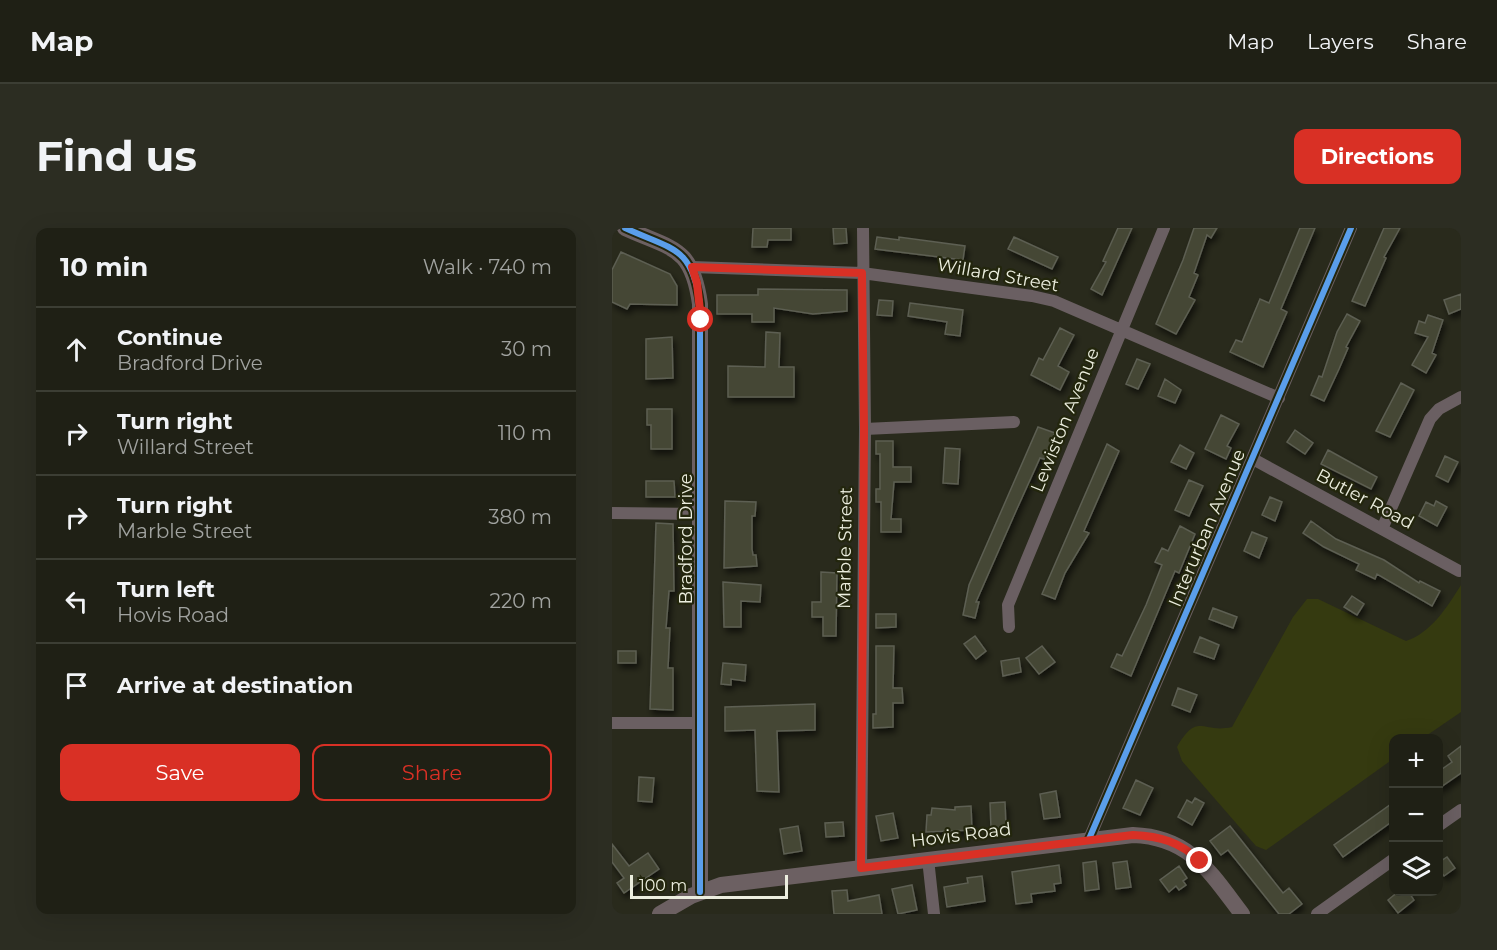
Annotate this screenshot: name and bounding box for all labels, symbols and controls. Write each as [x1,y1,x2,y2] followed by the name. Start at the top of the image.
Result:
[30,24,93,58] text: Map
[1227,29,1274,54] text: Map
[1307,29,1374,54] text: Layers
[1407,29,1467,54] text: Share
[1294,129,1461,184] button: Directions
[36,130,197,182] text: Find us
[60,251,148,283] text: 10 min
[935,253,1061,297] street label: Willard Street
[423,255,552,279] text: Walk · 740 m
[687,306,713,332] route start
[117,324,223,351] text: Continue
[60,333,93,366] icon: ahead
[501,337,552,361] text: 30 m
[1026,345,1104,495] street label: Lewiston Avenue
[117,351,263,375] text: Bradford Drive
[117,408,232,435] text: Turn right
[60,417,93,450] icon: right
[498,421,552,445] text: 110 m
[117,435,254,459] text: Willard Street
[1164,446,1250,610] street label: Interurban Avenue
[1312,464,1418,534] street label: Butler Road
[675,473,697,605] street label: Bradford Drive
[833,487,857,609] street label: Marble Street
[117,492,232,519] text: Turn right
[60,501,93,534] icon: right
[488,505,552,529] text: 380 m
[117,519,253,543] text: Marble Street
[117,576,215,603] text: Turn left
[60,585,93,618] icon: left
[490,589,552,613] text: 220 m
[117,603,229,627] text: Hovis Road
[60,669,93,702] icon: arrive
[117,672,353,699] text: Arrive at destination
[1389,734,1443,896] map controls
[1389,734,1443,788] button: +
[60,744,300,801] button: Save
[312,744,552,801] button: Share
[1389,788,1443,842] button: −
[910,818,1012,852] street label: Hovis Road
[1389,842,1443,896] button: layers
[1186,847,1212,873] route end
[630,872,788,900] scale bar
[639,876,687,895] text: 100 m

